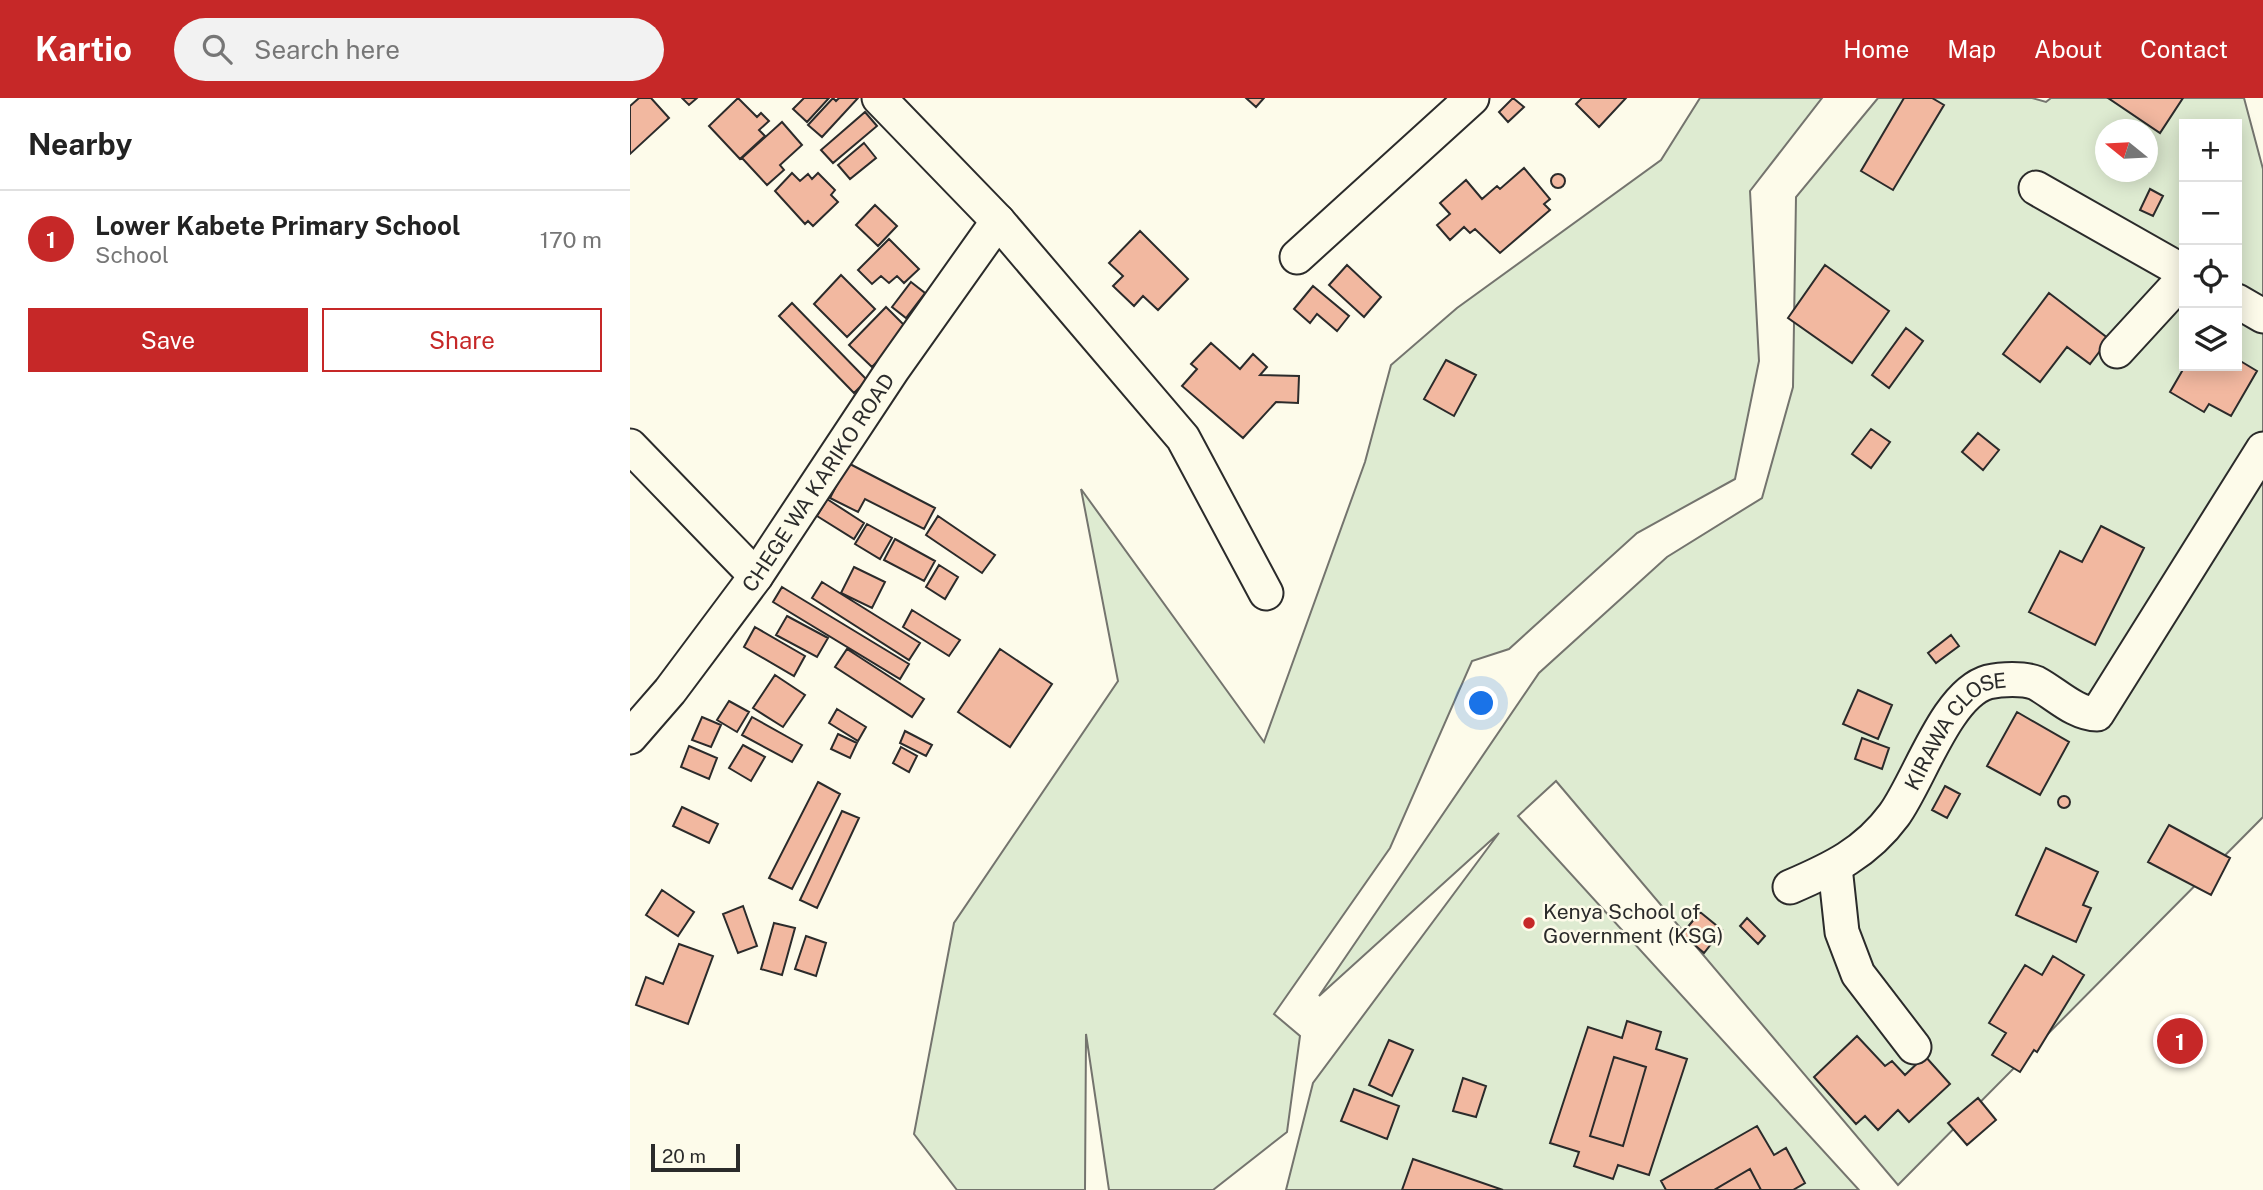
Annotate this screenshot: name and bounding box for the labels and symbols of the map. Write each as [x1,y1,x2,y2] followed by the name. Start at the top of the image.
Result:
[2095,119,2158,182] north arrow
[736,368,899,596] street label: CHEGE WA KARIKO ROAD
[1899,667,2008,794] street label: KIRAWA CLOSE
[1464,686,1498,720] your location
[1543,899,1723,948] place label: Kenya School of Government (KSG)
[1521,915,1537,931] marker: Kenya School of Government (KSG)
[2157,1015,2203,1067] pin: 1
[651,1141,740,1173] scale bar

